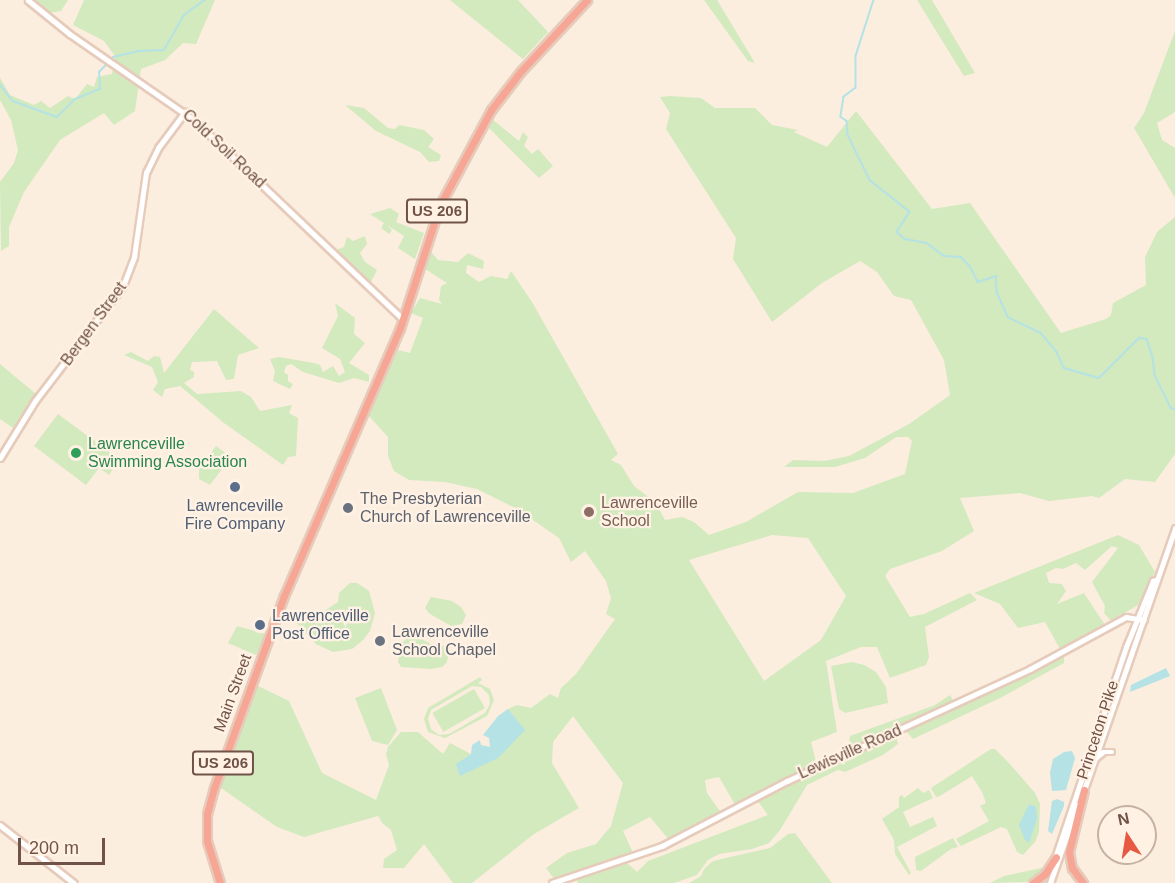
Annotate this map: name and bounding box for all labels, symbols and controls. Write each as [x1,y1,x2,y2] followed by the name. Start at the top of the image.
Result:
[178,106,270,192] street label: Cold Soil Road
[406,199,468,223] road number: US 206
[57,278,131,370] street label: Bergen Street
[88,434,248,472] place label: Lawrenceville Swimming Association
[69,446,83,460] marker: Lawrenceville Swimming Association
[228,480,242,494] marker: Lawrenceville Fire Company
[360,489,531,527] place label: The Presbyterian Church of Lawrenceville
[601,493,698,531] place label: Lawrenceville School
[185,496,285,534] place label: Lawrenceville Fire Company
[341,501,355,515] marker: The Presbyterian Church of Lawrenceville
[582,505,596,519] marker: Lawrenceville School
[272,606,369,644] place label: Lawrenceville Post Office
[253,618,267,632] marker: Lawrenceville Post Office
[392,622,496,660] place label: Lawrenceville School Chapel
[373,634,387,648] marker: Lawrenceville School Chapel
[210,651,256,735] street label: Main Street
[1073,678,1123,782] street label: Princeton Pike
[795,721,905,783] street label: Lewisville Road
[192,751,254,775] road number: US 206
[1097,805,1157,865] north arrow
[1116,809,1131,828] text: N
[21,826,108,864] scale bar
[29,838,79,858] text: 200 m

